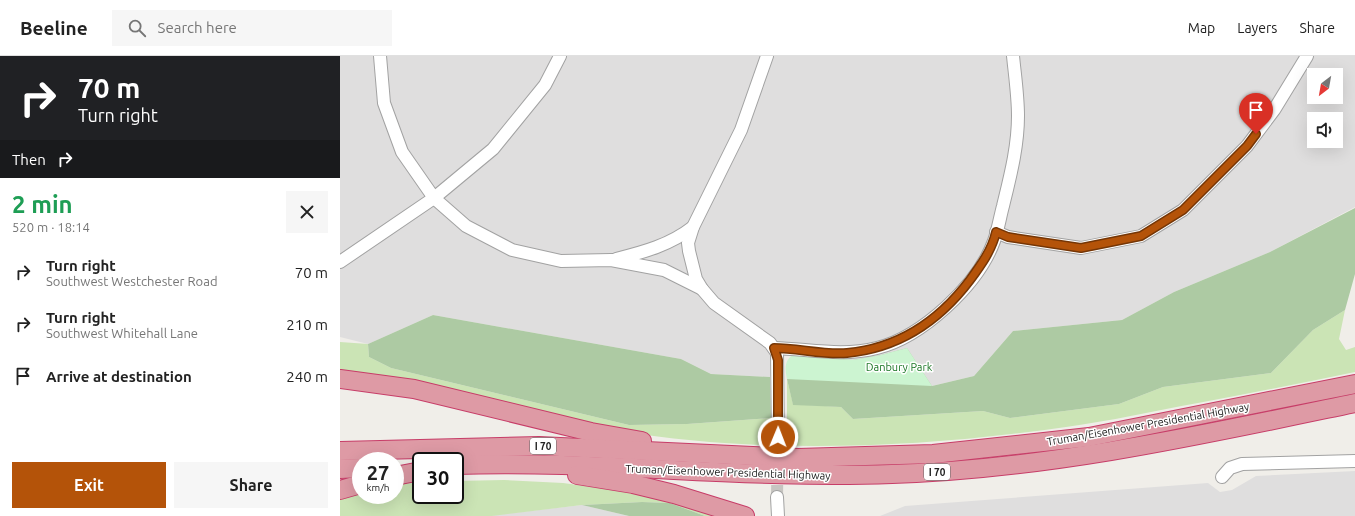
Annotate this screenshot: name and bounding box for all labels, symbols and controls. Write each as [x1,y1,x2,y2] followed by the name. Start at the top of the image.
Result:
[112,10,392,46] search box
[20,17,88,39] text: Beeline
[126,17,148,39] icon: search
[158,19,237,36] text: Search here
[1188,20,1215,36] text: Map
[1237,20,1277,36] text: Layers
[1299,20,1335,36] text: Share
[1307,68,1343,104] north arrow
[1307,68,1343,148] map controls
[12,72,64,124] icon: right
[78,72,140,103] text: 70 m
[1239,93,1273,134] pin
[1245,99,1267,121] icon: arrive
[78,105,158,125] text: Turn right
[1307,112,1343,148] button: sound
[54,148,76,170] icon: right
[12,151,46,168] text: Then
[12,191,73,218] text: 2 min
[286,191,328,233] button: close
[12,220,90,234] text: 520 m · 18:14
[46,257,116,274] text: Turn right
[12,261,34,283] icon: right
[295,264,328,281] text: 70 m
[46,274,217,288] text: Southwest Westchester Road
[46,309,116,326] text: Turn right
[12,313,34,335] icon: right
[286,316,328,333] text: 210 m
[46,326,198,340] text: Southwest Whitehall Lane
[866,361,933,373] park label: Danbury Park
[12,365,34,387] icon: arrive
[46,368,192,385] text: Arrive at destination
[286,368,328,385] text: 240 m
[1046,400,1251,448] street label: Truman/Eisenhower Presidential Highway
[757,416,799,458] position arrow
[530,438,556,454] road number: I 70
[412,452,464,504] speed limit sign: 30
[367,461,389,484] text: 27
[12,462,166,508] button: Exit
[174,462,328,508] button: Share
[625,462,831,482] street label: Truman/Eisenhower Presidential Highway
[924,464,950,480] road number: I 70
[366,482,390,493] text: km/h

